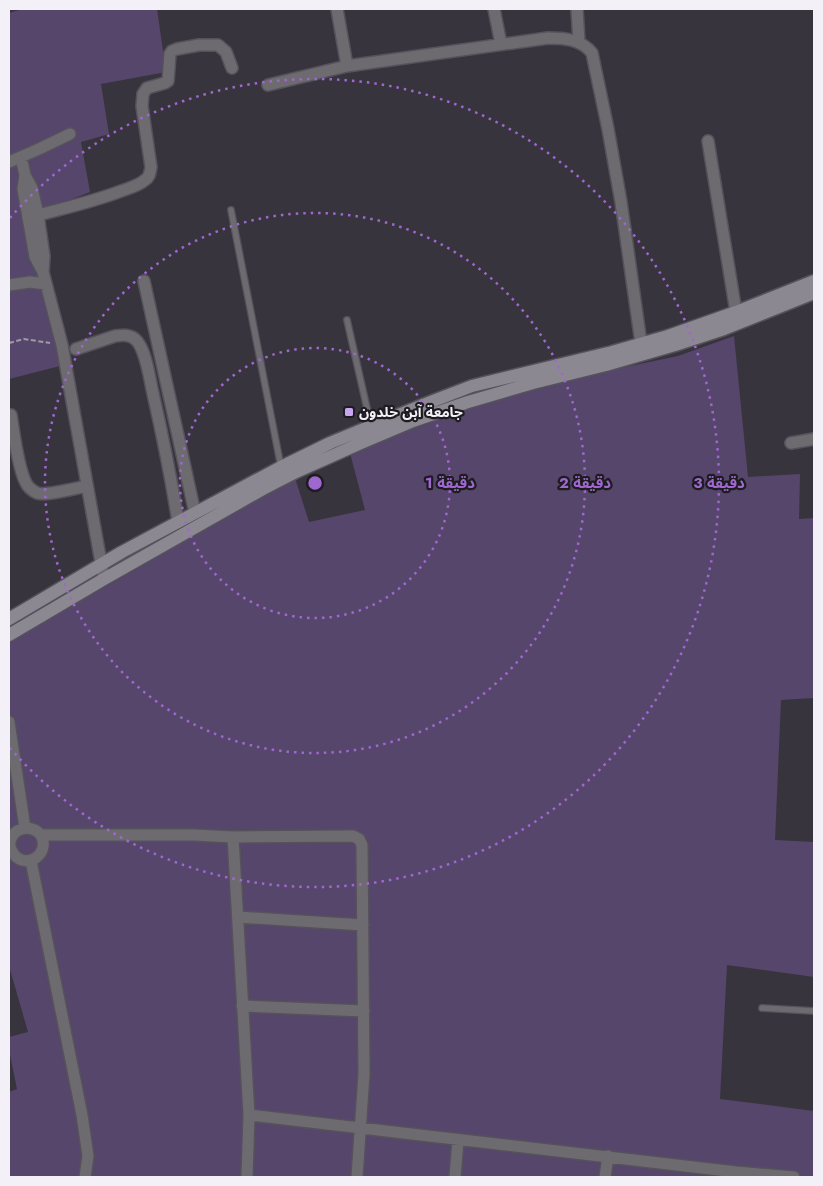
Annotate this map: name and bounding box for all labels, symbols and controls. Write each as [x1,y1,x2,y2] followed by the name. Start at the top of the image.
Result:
[359,402,463,422] place label: جامعة آبن خلدون
[343,406,355,418] marker: جامعة آبن خلدون
[425,472,475,494] text: 1 دقيقة
[559,472,611,494] text: 2 دقيقة
[693,472,745,494] text: 3 دقيقة
[306,474,324,492] centre of rings

